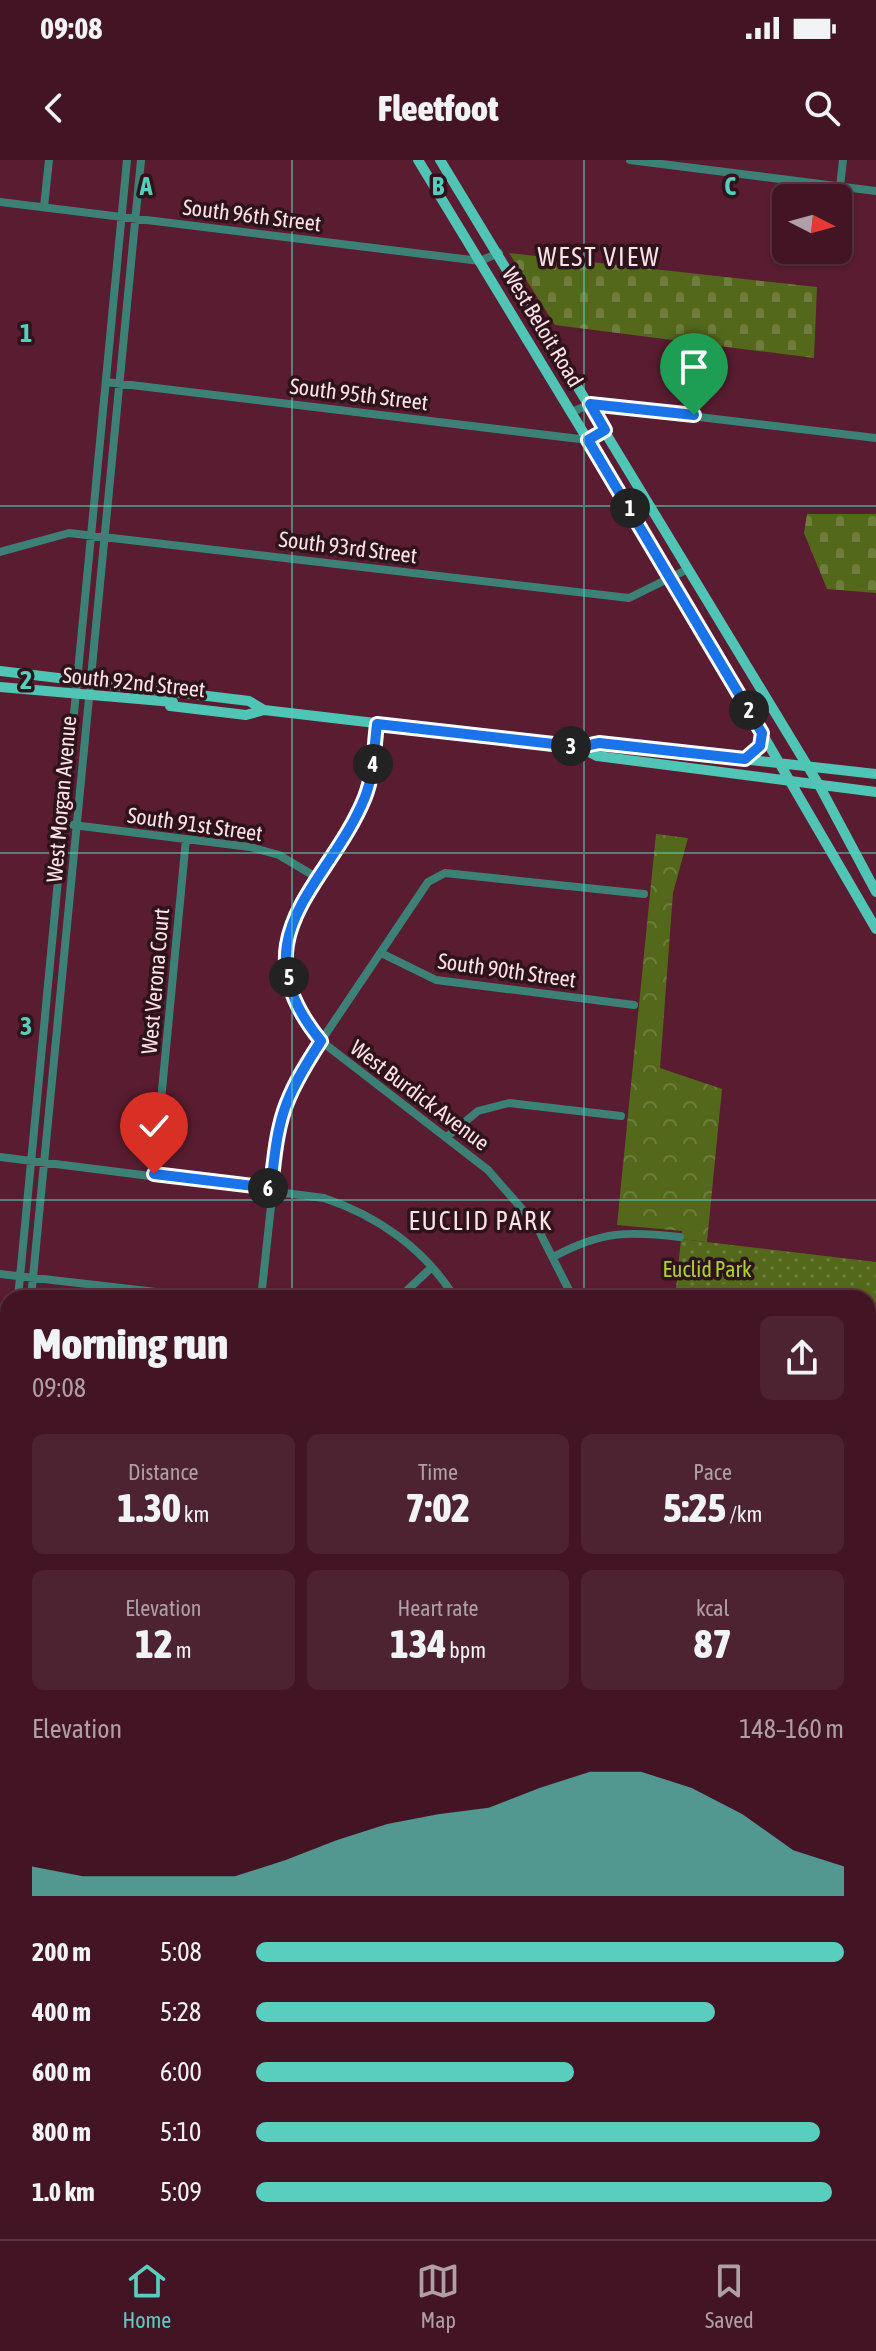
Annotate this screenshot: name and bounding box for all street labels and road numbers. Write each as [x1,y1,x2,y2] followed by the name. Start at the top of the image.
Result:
[181,194,323,236] street label: South 96th Street
[497,262,589,392] street label: West Beloit Road
[288,373,430,415] street label: South 95th Street
[277,526,419,568] street label: South 93rd Street
[61,662,207,702] street label: South 92nd Street
[41,715,81,883] street label: West Morgan Avenue
[126,802,264,846] street label: South 91st Street
[136,907,174,1055] street label: West Verona Court
[436,947,578,993] street label: South 90th Street
[345,1034,495,1156] street label: West Burdick Avenue

